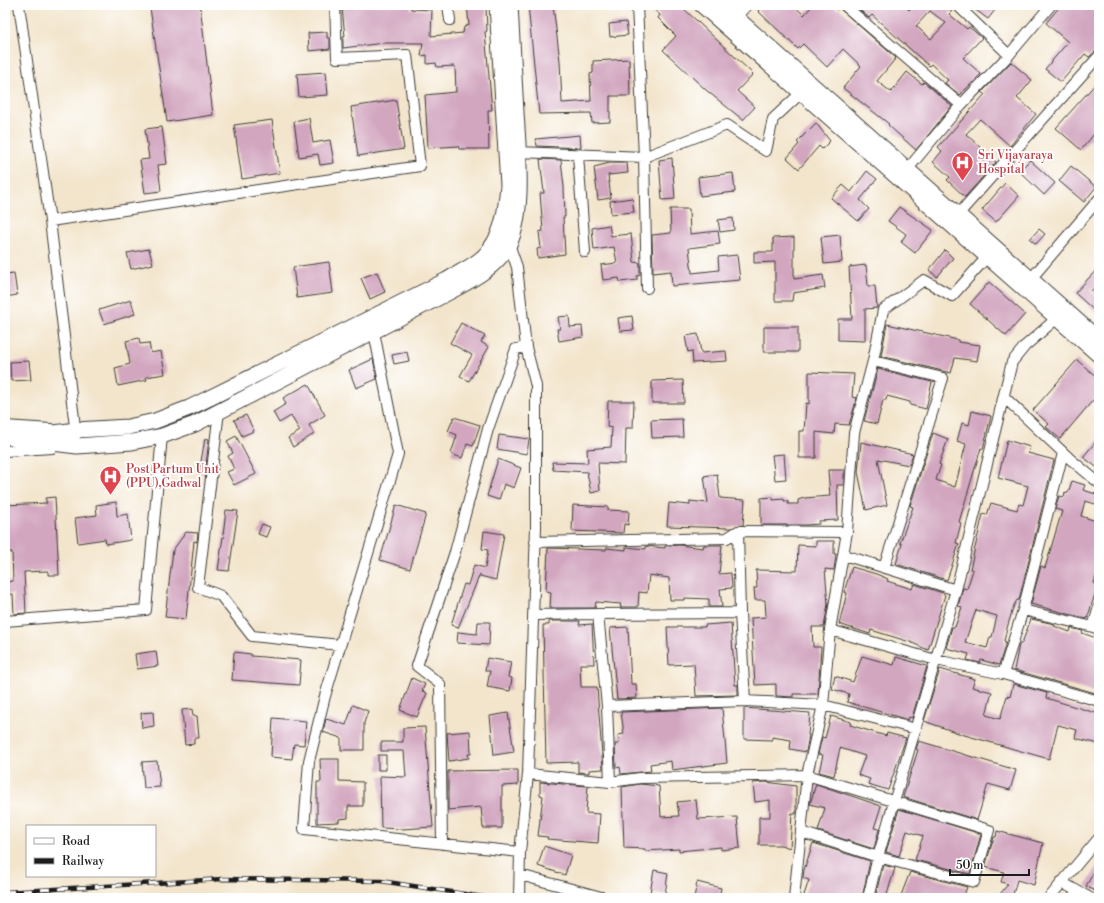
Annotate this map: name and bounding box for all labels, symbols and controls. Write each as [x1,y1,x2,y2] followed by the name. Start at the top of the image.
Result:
[978,148,1054,177] place label: Sri Vijayaraya Hospital
[949,149,975,182] hospital icon: Sri Vijayaraya Hospital
[126,462,220,491] place label: Post Partum Unit (PPU),Gadwal
[97,463,123,496] hospital icon: Post Partum Unit (PPU),Gadwal
[26,825,156,877] legend
[62,834,90,849] text: Road
[950,851,1029,877] scale bar
[62,854,104,869] text: Railway
[956,858,984,873] text: 50 m

